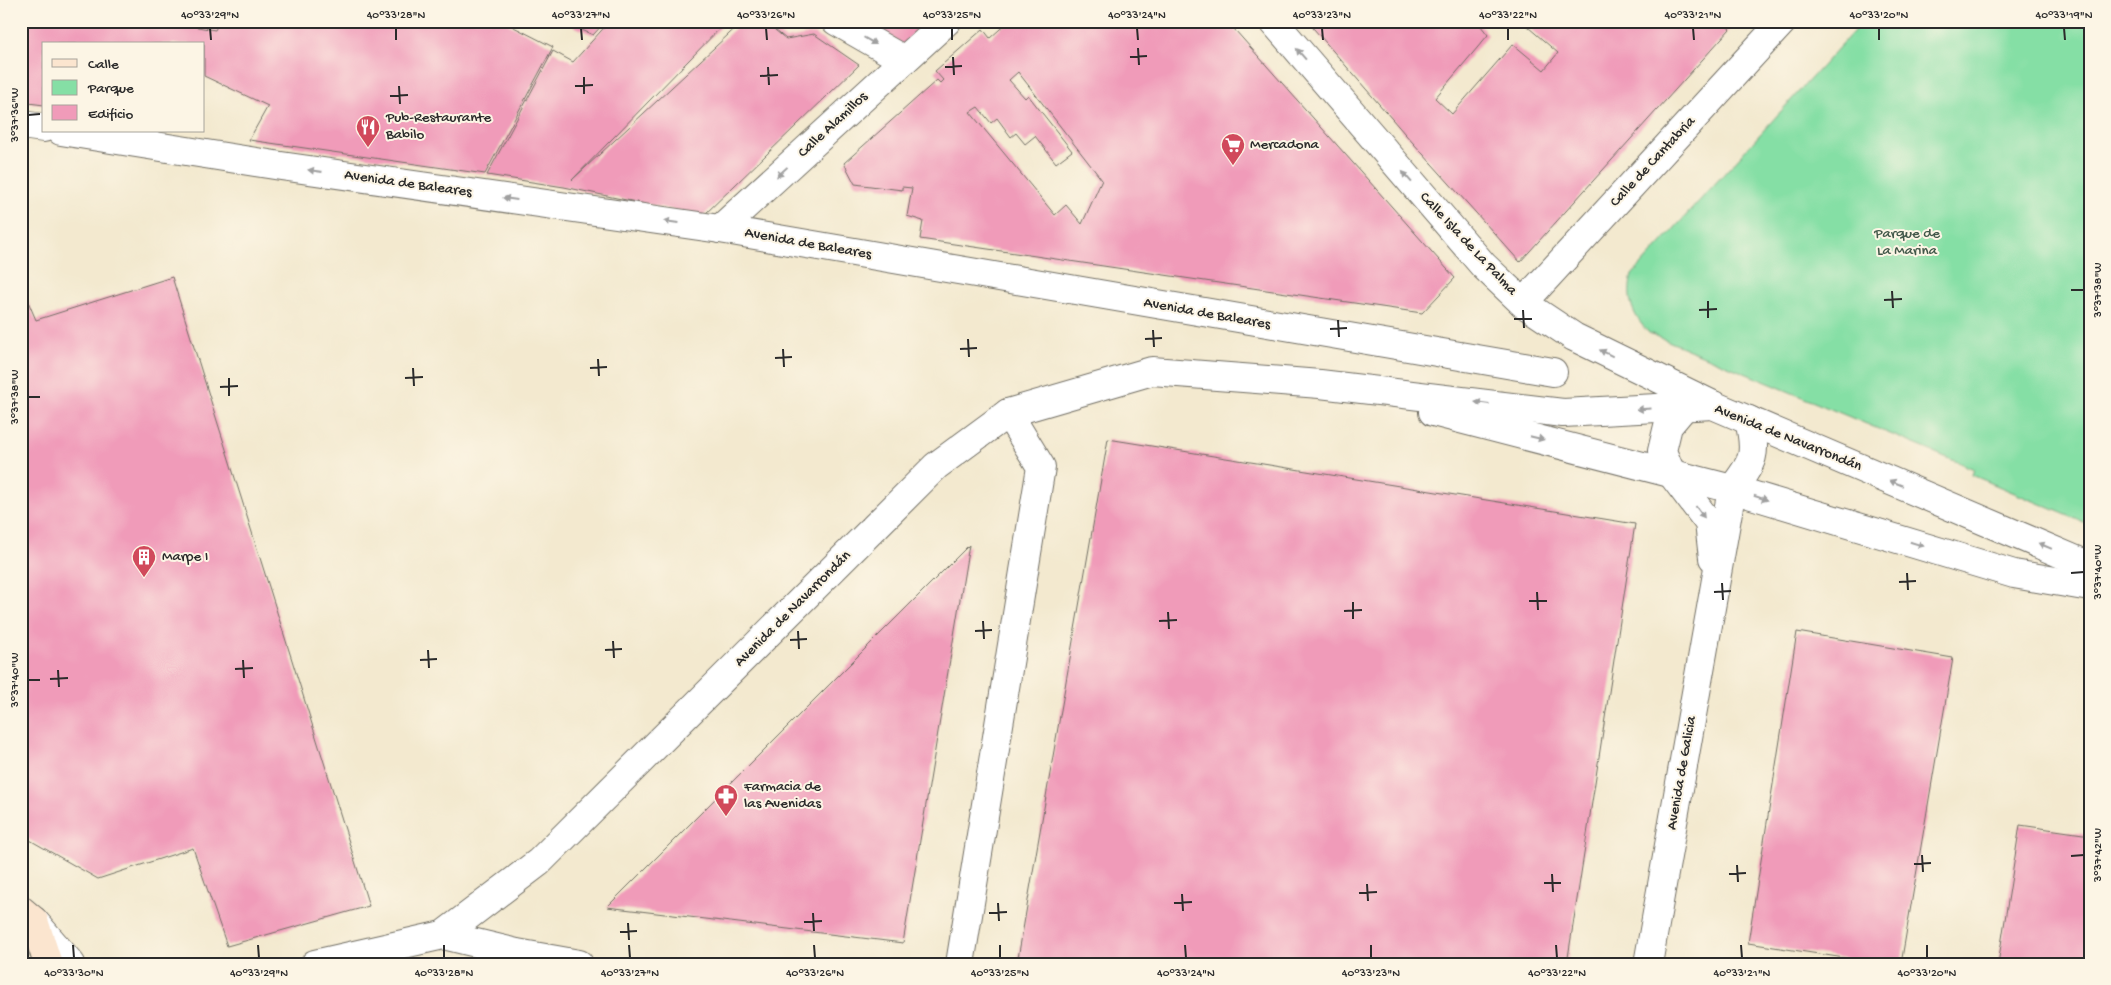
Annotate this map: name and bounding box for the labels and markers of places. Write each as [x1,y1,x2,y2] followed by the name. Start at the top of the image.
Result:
[385,109,491,144] place label: Pub-Restaurante Babilo
[355,114,381,148] restaurant icon: Pub-Restaurante Babilo
[1220,132,1246,166] supermarket icon: Mercadona
[1250,136,1320,154] place label: Mercadona
[131,544,157,578] building icon: Marpe I
[162,548,208,566] place label: Marpe I
[743,778,821,813] place label: Farmacia de las Avenidas
[713,783,739,817] pharmacy icon: Farmacia de las Avenidas

